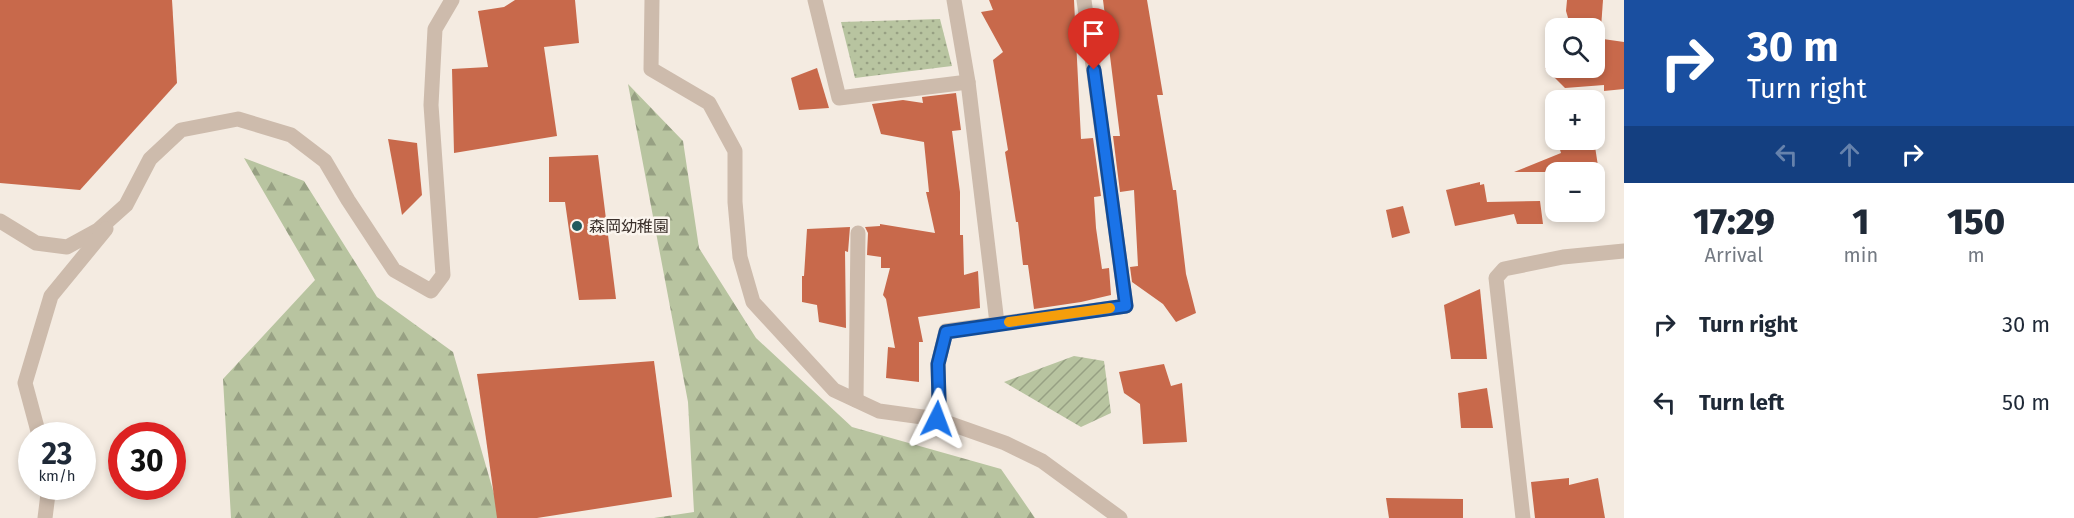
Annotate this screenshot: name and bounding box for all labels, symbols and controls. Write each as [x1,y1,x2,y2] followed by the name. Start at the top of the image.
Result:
[1068,8,1119,70] pin
[1077,17,1110,50] icon: arrive
[1545,18,1605,222] map controls
[1545,18,1605,78] button: search
[1747,22,1839,72] text: 30 m
[1648,24,1726,102] icon: right
[1747,73,1867,105] text: Turn right
[1545,90,1605,150] button: +
[1770,138,1803,171] icon: left
[1833,138,1866,171] icon: ahead
[1896,138,1929,171] icon: right
[1545,162,1605,222] button: −
[1693,200,1775,244] text: 17:29
[1852,200,1869,244] text: 1
[1947,200,2005,244] text: 150
[589,217,669,236] place label: 森岡幼稚園
[570,219,584,233] marker: 森岡幼稚園
[1705,243,1763,267] text: Arrival
[1844,243,1878,267] text: min
[1967,243,1985,267] text: m
[1648,308,1681,341] icon: right
[1699,311,1798,338] text: Turn right
[2002,311,2050,338] text: 30 m
[1648,386,1681,419] icon: left
[905,387,969,451] position arrow
[1699,389,1784,416] text: Turn left
[2002,389,2050,416] text: 50 m
[108,422,186,500] speed limit sign: 30
[42,436,72,472] text: 23
[38,467,76,485] text: km/h

